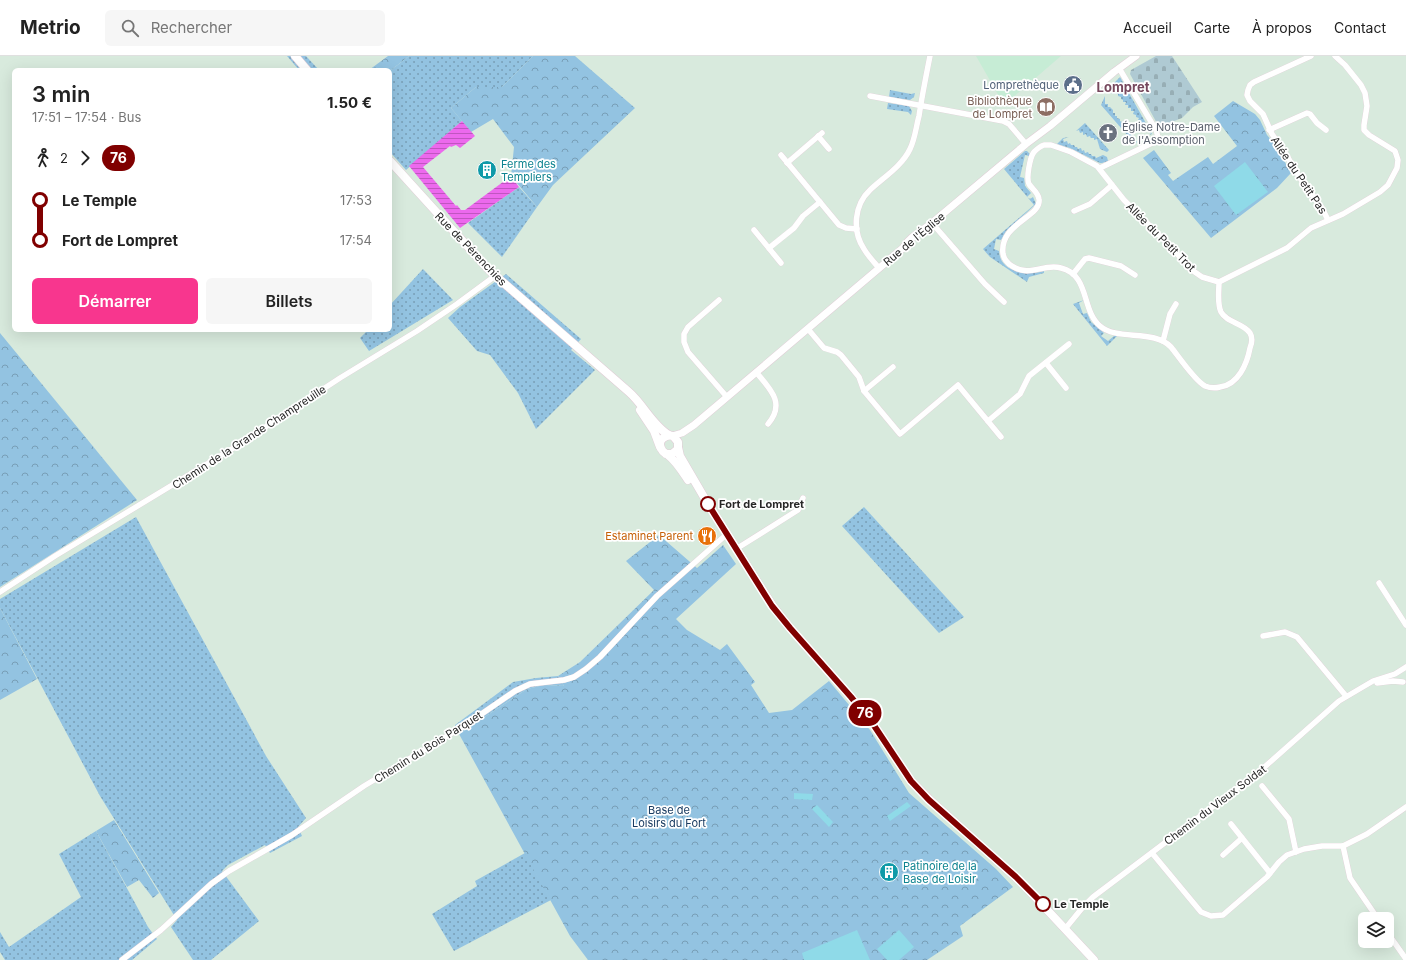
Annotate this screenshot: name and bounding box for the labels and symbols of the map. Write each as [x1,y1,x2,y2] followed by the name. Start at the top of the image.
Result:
[1062,74,1084,96] public building icon: Lomprethèque
[983,78,1059,92] place label: Lomprethèque
[1097,79,1150,95] district label: Lompret
[967,94,1032,121] place label: Bibliothèque de Lompret
[1035,96,1057,118] library icon: Bibliothèque de Lompret
[1122,120,1220,147] place label: Église Notre-Dame de l'Assomption
[1097,122,1119,144] church icon: Église Notre-Dame de l'Assomption
[1268,134,1330,217] street label: Allée du Petit Pas
[501,157,556,184] place label: Ferme des Templiers
[476,159,498,181] building icon: Ferme des Templiers
[1123,199,1199,275] street label: Allée du Petit Trot
[432,209,510,289] street label: Rue de Pérenchies
[880,209,948,269] street label: Rue de l'Église
[169,382,329,492] street label: Chemin de la Grande Champreuille
[700,496,716,512] marker: Fort de Lompret
[719,497,804,511] place label: Fort de Lompret
[696,525,718,547] restaurant icon: Estaminet Parent
[605,529,693,543] place label: Estaminet Parent
[847,700,883,726] line badge: 76
[371,708,485,786] street label: Chemin du Bois Parquet
[1161,762,1269,848] street label: Chemin du Vieux Soldat
[632,803,706,830] park label: Base de Loisirs du Fort
[903,859,977,886] place label: Patinoire de la Base de Loisir
[878,861,900,883] building icon: Patinoire de la Base de Loisir
[1035,896,1051,912] marker: Le Temple
[1054,897,1109,911] place label: Le Temple

